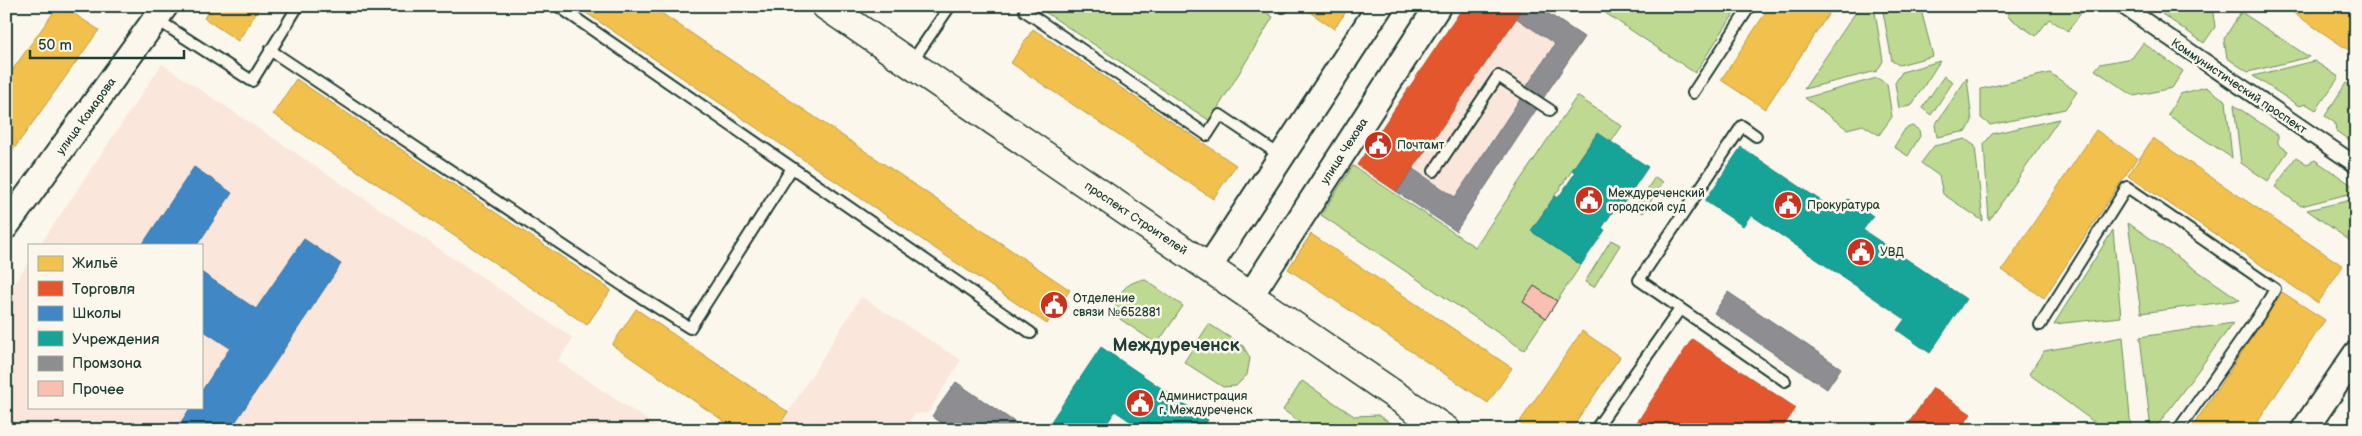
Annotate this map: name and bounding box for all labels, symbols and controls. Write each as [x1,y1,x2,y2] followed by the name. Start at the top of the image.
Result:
[30,28,184,60] scale bar
[2168,35,2310,138] street label: Коммунистический проспект
[38,36,72,55] text: 50 m
[53,75,119,158] street label: улица Комарова
[1317,115,1371,187] street label: улица Чехова
[1363,130,1393,160] public building icon: Почтамт
[1397,138,1445,153] place label: Почтамт
[1081,178,1190,258] street label: проспект Строителей
[1574,185,1604,215] public building icon: Междуреченский городской суд
[1608,186,1705,215] place label: Междуреченский городской суд
[1773,190,1803,220] public building icon: Прокуратура
[1807,198,1880,213] place label: Прокуратура
[1846,237,1876,267] public building icon: УВД
[28,244,202,408] legend
[1880,245,1904,260] place label: УВД
[72,254,118,273] text: Жильё
[72,280,135,299] text: Торговля
[1039,290,1069,320] public building icon: Отделение связи №652881
[1073,291,1160,320] place label: Отделение связи №652881
[72,304,121,323] text: Школы
[72,330,159,349] text: Учреждения
[1113,335,1240,356] district label: Междуреченск
[72,354,142,373] text: Промзона
[72,380,124,399] text: Прочее
[1125,388,1155,418] public building icon: Администрация г. Междуреченск
[1158,389,1253,418] place label: Администрация г. Междуреченск

